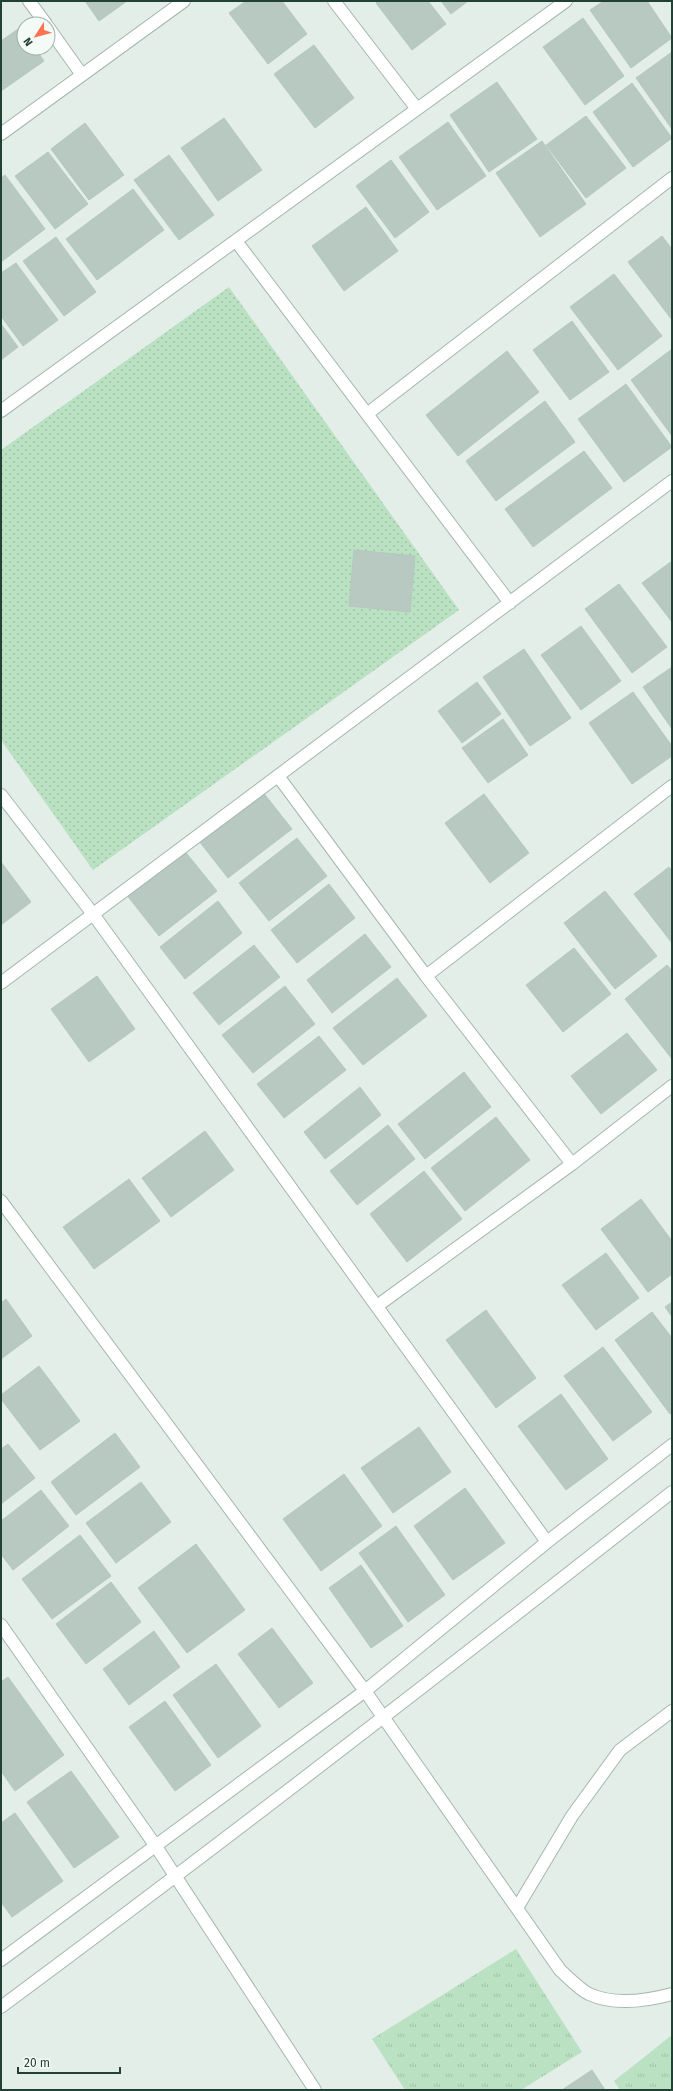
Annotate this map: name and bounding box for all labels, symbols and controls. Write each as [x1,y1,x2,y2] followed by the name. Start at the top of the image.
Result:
[16,16,56,56] north arrow
[21,35,36,48] text: N
[18,2049,120,2075] scale bar
[24,2056,50,2070] text: 20 m

